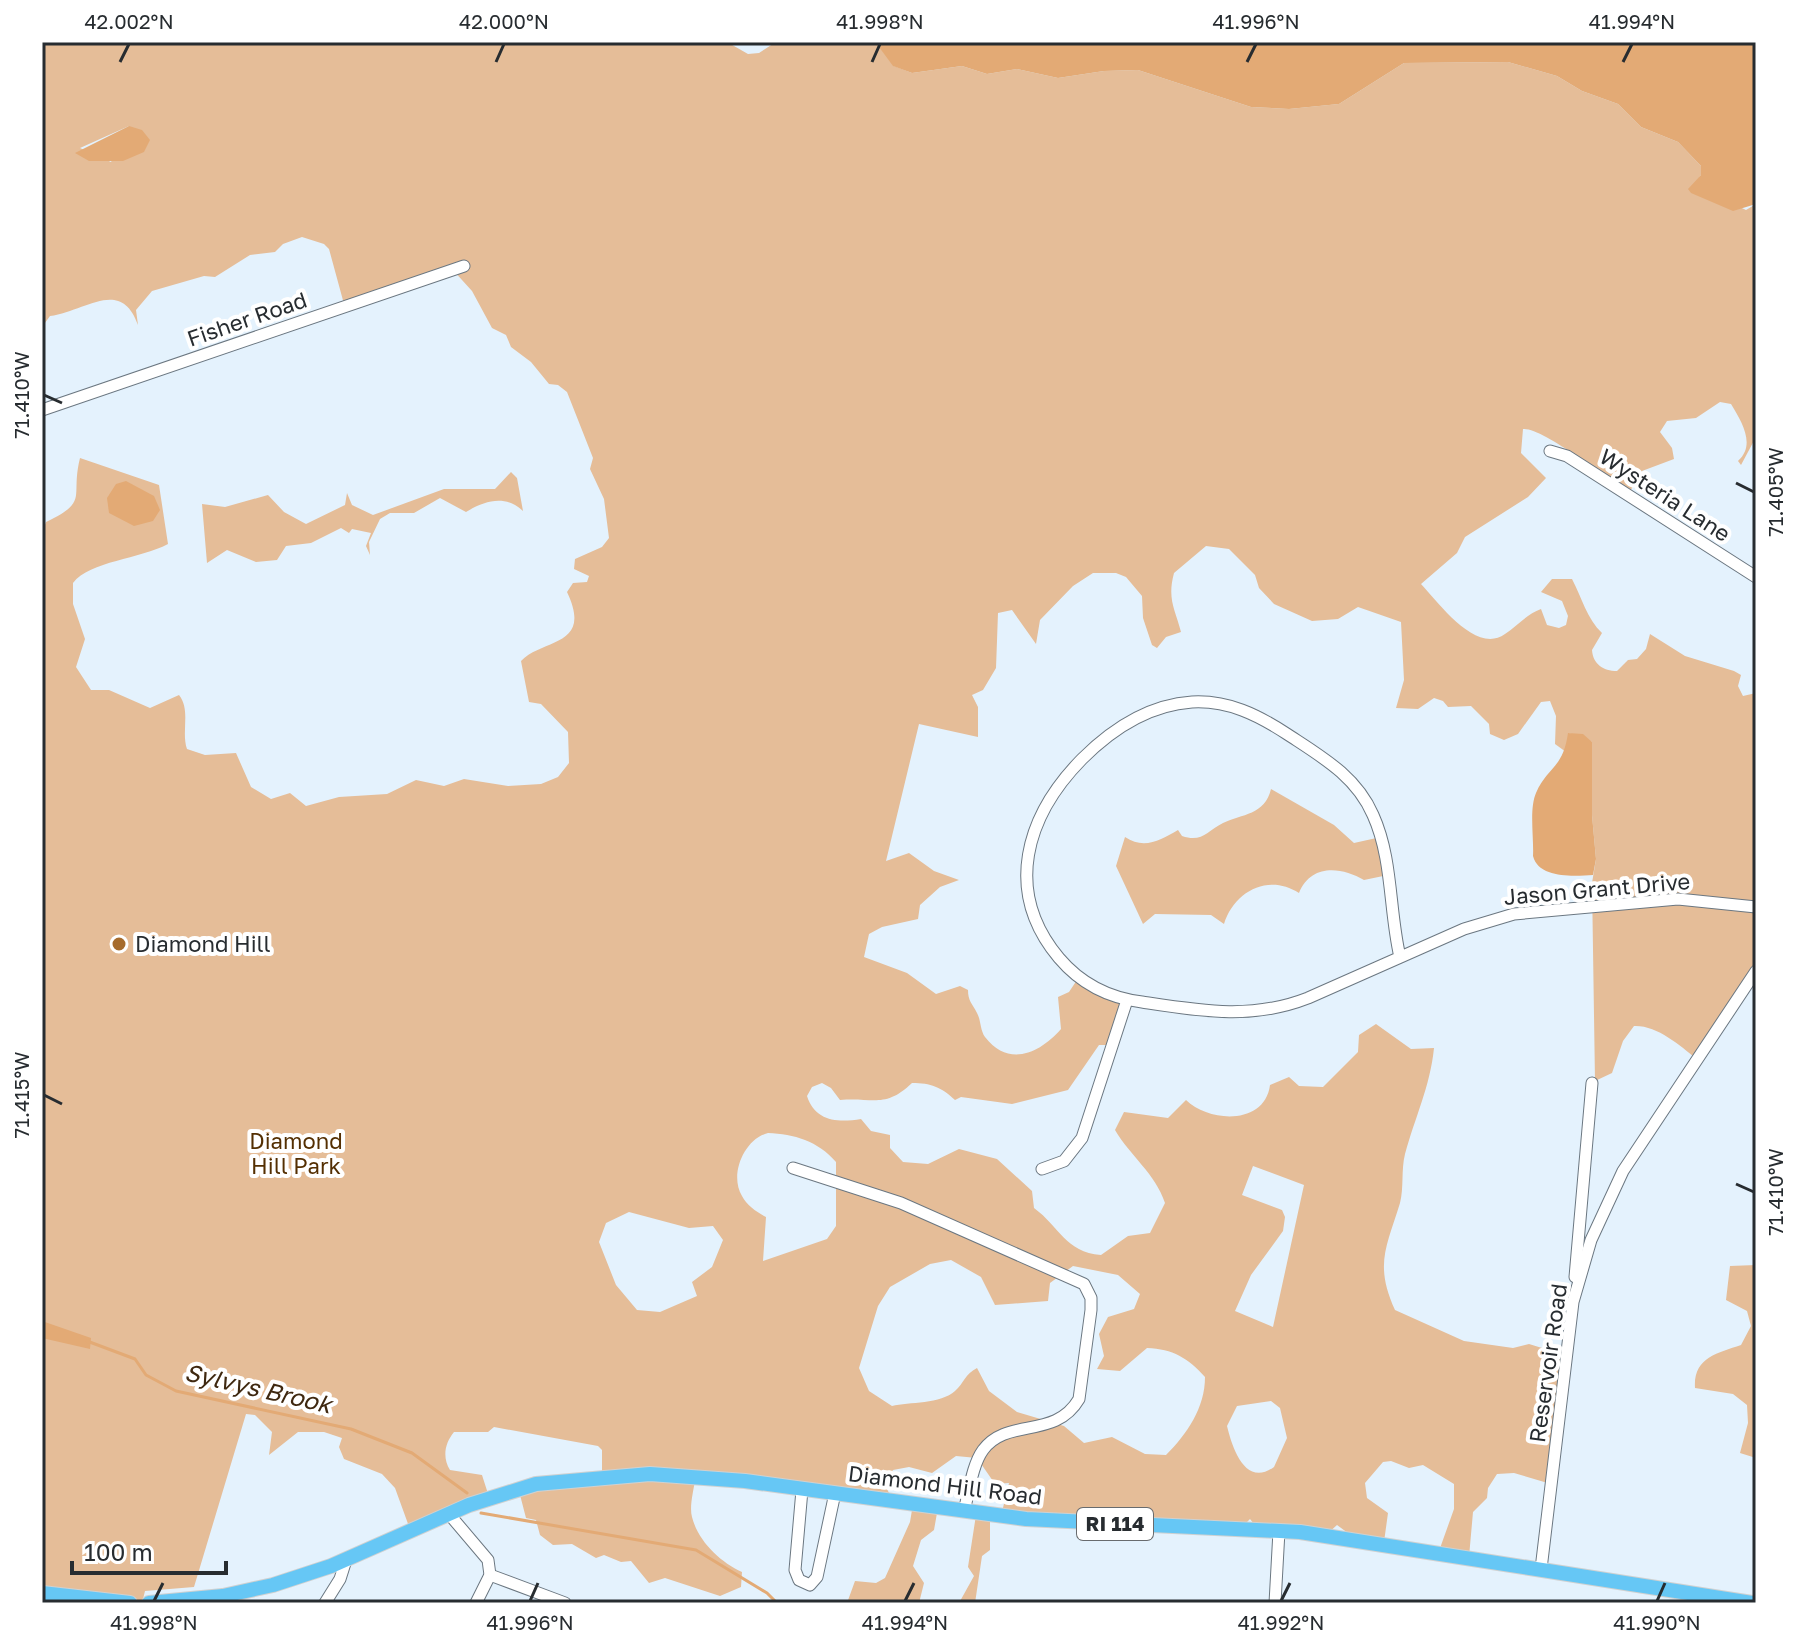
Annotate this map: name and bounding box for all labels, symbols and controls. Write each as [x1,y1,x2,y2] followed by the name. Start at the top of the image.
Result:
[84,9,174,33] text: 42.002°N
[459,9,549,33] text: 42.000°N
[836,9,924,33] text: 41.998°N
[1212,9,1300,33] text: 41.996°N
[1589,9,1675,33] text: 41.994°N
[183,285,310,352] street label: Fisher Road
[9,351,33,439] text: 71.410°W
[1595,442,1736,547] street label: Wysteria Lane
[1763,447,1787,537] text: 71.405°W
[1503,867,1691,910] street label: Jason Grant Drive
[135,930,271,957] place label: Diamond Hill
[110,935,128,953] marker: Diamond Hill
[9,1052,33,1138] text: 71.415°W
[249,1127,343,1179] park label: Diamond Hill Park
[1763,1148,1787,1236] text: 71.410°W
[1523,1282,1572,1444] street label: Reservoir Road
[182,1357,337,1420] water label: Sylvys Brook
[847,1459,1044,1510] street label: Diamond Hill Road
[1077,1508,1153,1540] road number: RI 114
[72,1525,226,1575] scale bar
[84,1537,153,1566] text: 100 m
[110,1610,198,1634] text: 41.998°N
[486,1610,574,1634] text: 41.996°N
[862,1610,948,1634] text: 41.994°N
[1238,1610,1324,1634] text: 41.992°N
[1613,1610,1701,1634] text: 41.990°N

